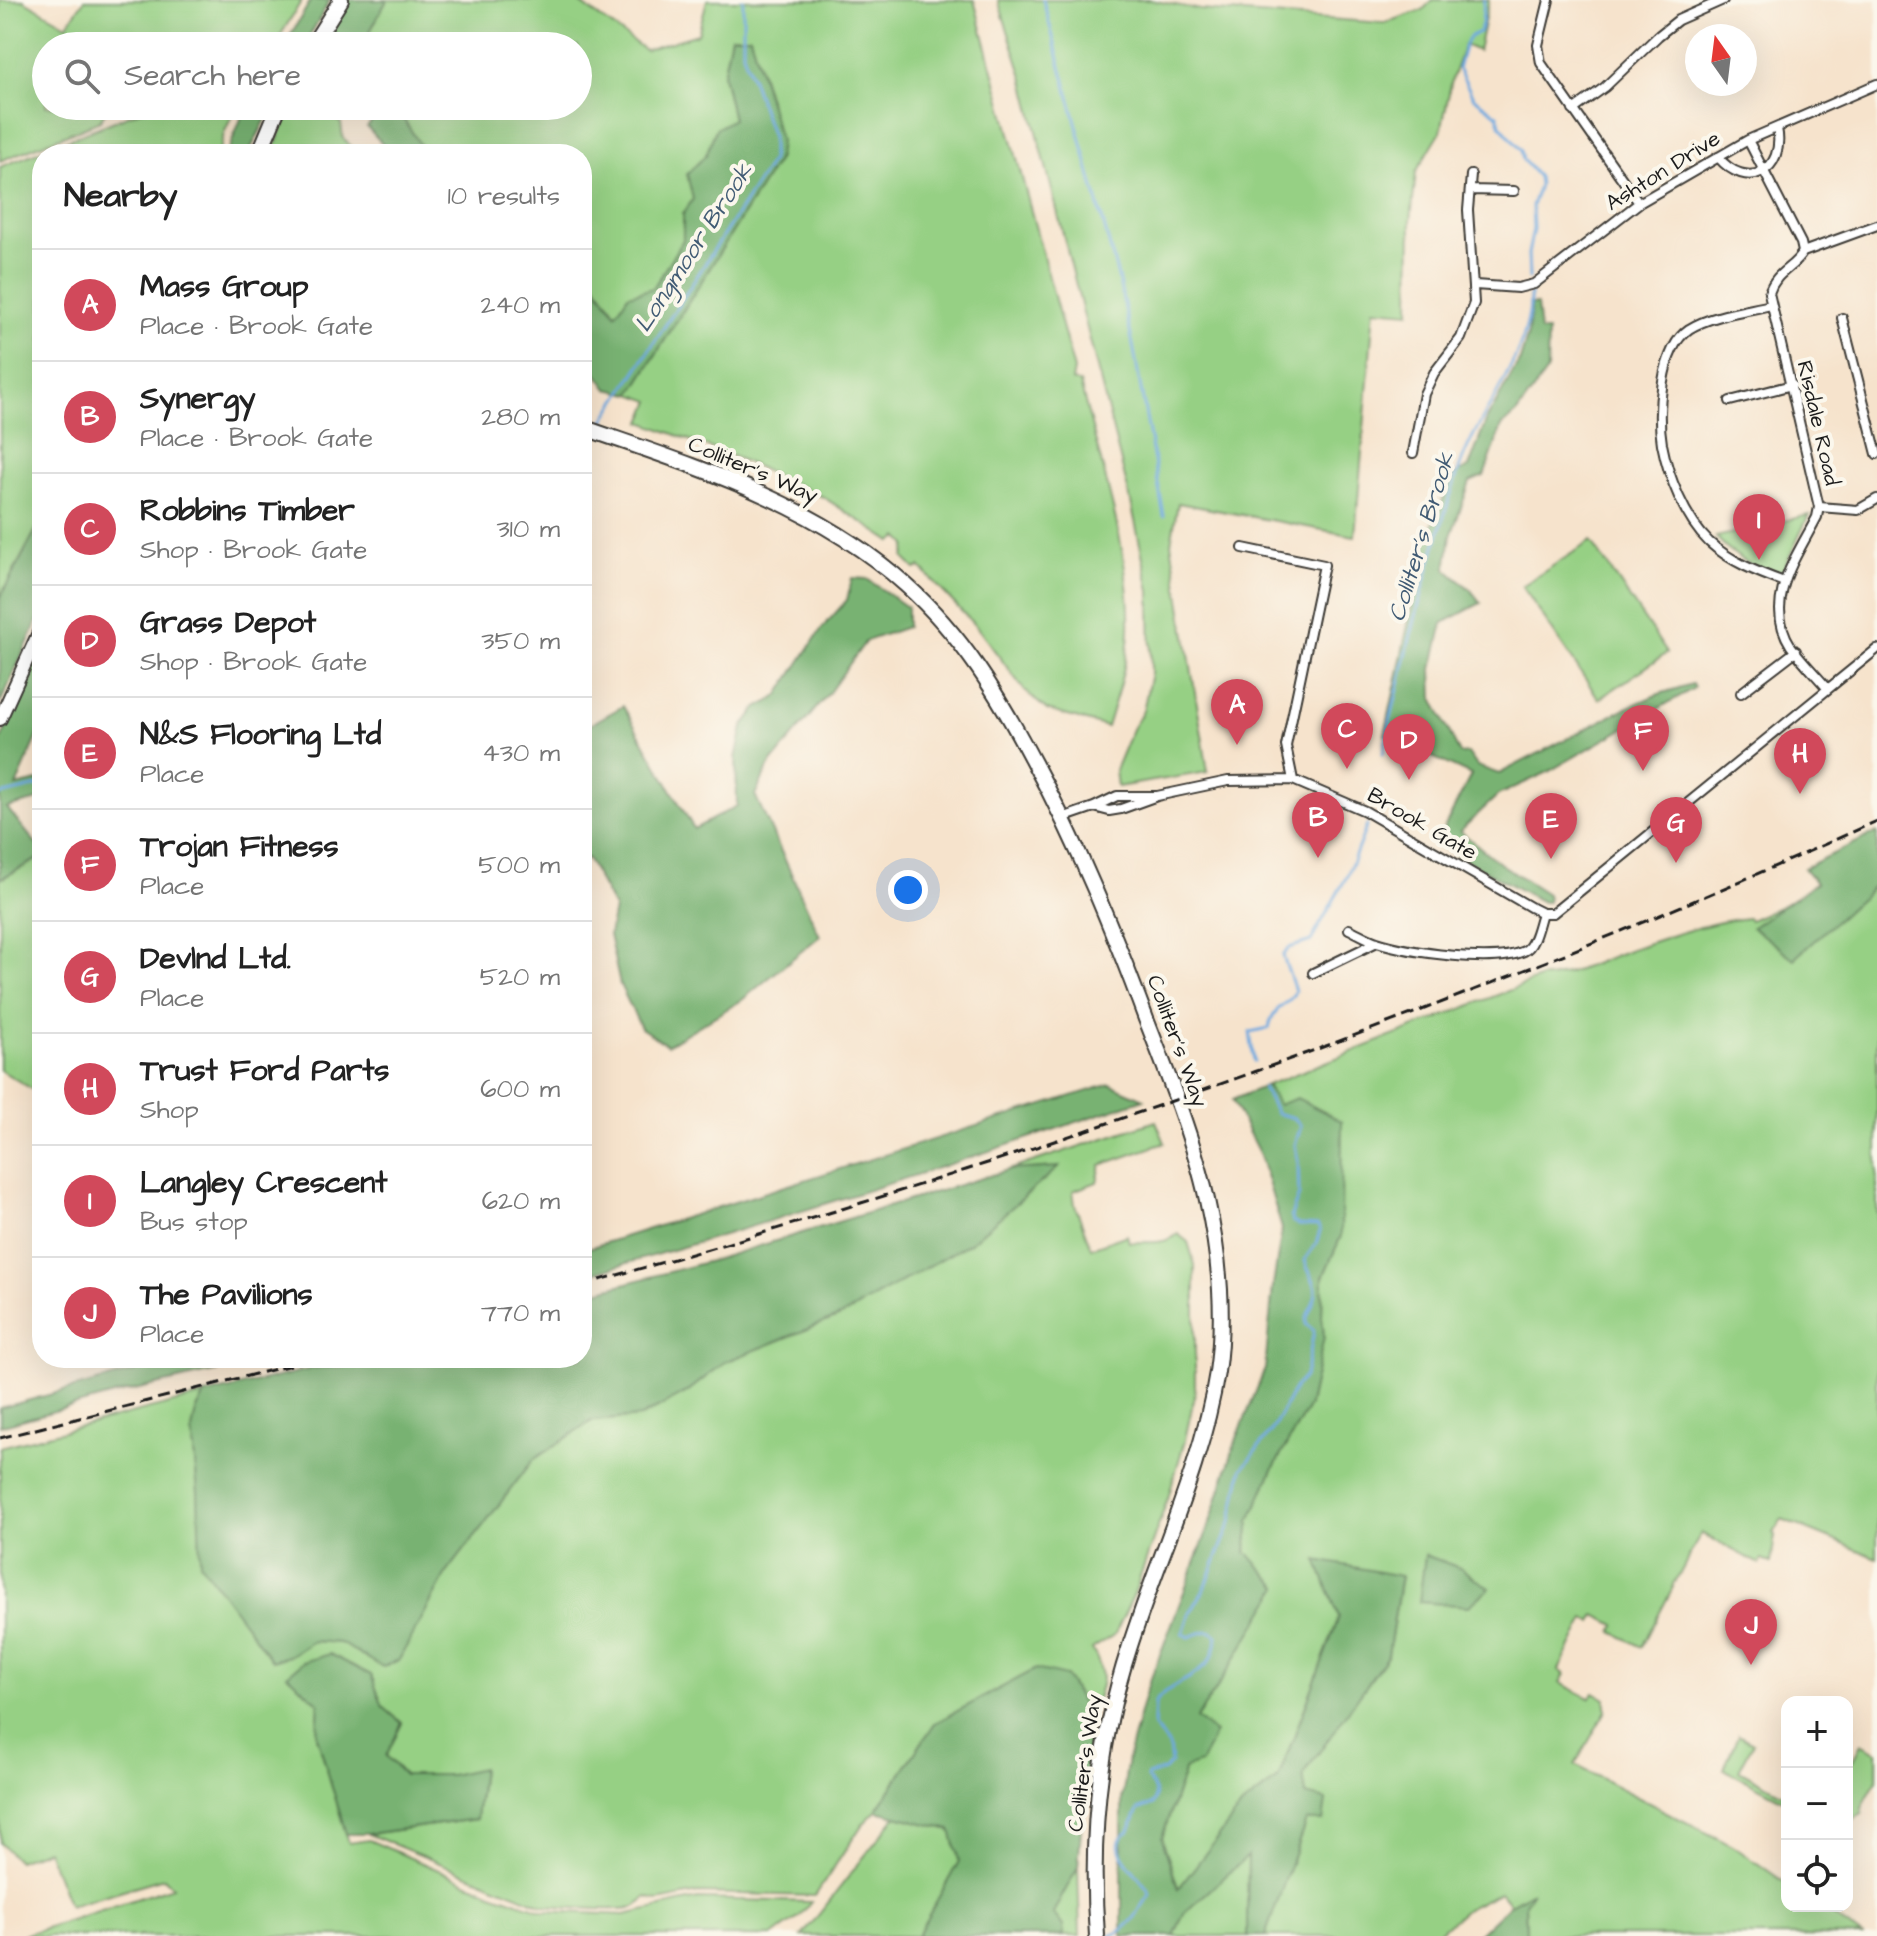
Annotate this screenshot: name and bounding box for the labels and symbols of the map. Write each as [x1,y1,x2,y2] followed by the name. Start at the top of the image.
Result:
[1685,24,1757,96] north arrow
[1600,123,1726,219] street label: Ashton Drive
[627,156,763,340] water label: Longmoor Brook
[1789,358,1847,488] street label: Risdale Road
[683,429,823,512] street label: Colliter's Way
[1380,447,1464,626] water label: Colliter's Brook
[1733,494,1785,560] pin: I
[1211,679,1263,745] pin: A
[1321,703,1373,769] pin: C
[1617,705,1669,771] pin: F
[1383,714,1435,780] pin: D
[1774,728,1826,794] pin: H
[1361,780,1483,868] street label: Brook Gate
[1292,792,1344,858] pin: B
[1525,793,1577,859] pin: E
[1650,797,1702,863] pin: G
[888,870,928,910] your location
[1138,971,1215,1112] street label: Colliter's Way
[1725,1599,1777,1665] pin: J
[1060,1692,1111,1834] street label: Colliter's Way

